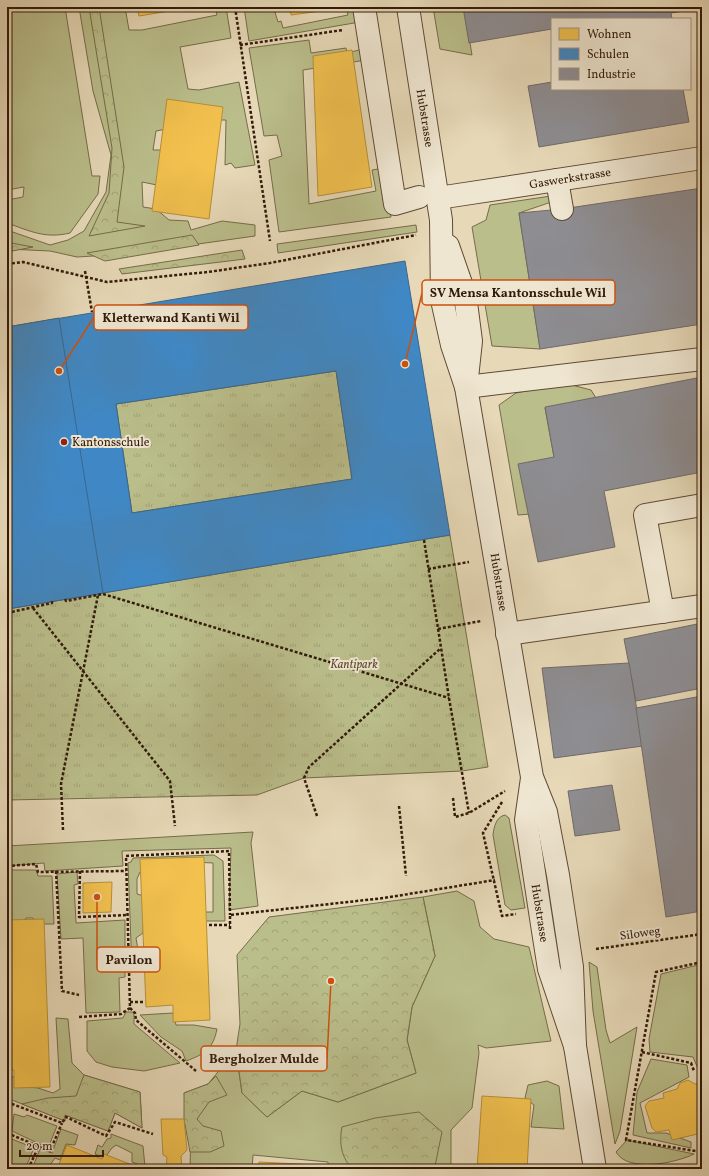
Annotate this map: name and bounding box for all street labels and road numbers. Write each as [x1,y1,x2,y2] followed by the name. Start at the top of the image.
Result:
[412,88,437,149] street label: Hubstrasse
[528,165,612,193] street label: Gaswerkstrasse
[486,552,511,613] street label: Hubstrasse
[527,883,552,944] street label: Hubstrasse
[619,923,662,945] street label: Siloweg

